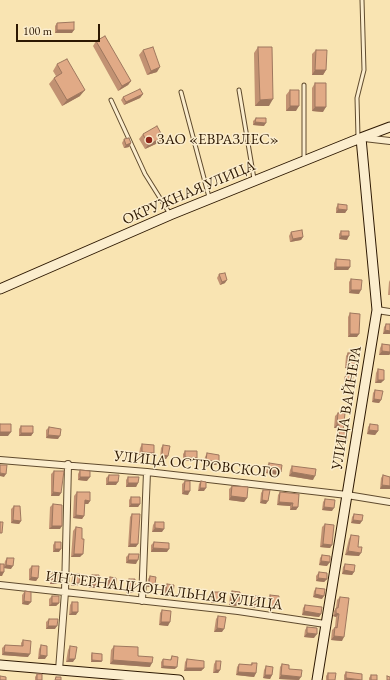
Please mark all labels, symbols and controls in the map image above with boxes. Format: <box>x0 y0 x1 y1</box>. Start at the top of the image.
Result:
scale bar <box>18 16 102 42</box>
text: 100 m <box>23 23 52 39</box>
place label: ЗАО «ЕВРАЗЛЕС» <box>157 131 279 149</box>
marker: ЗАО «ЕВРАЗЛЕС» <box>144 135 154 145</box>
street label: ОКРУЖНАЯ УЛИЦА <box>120 157 258 229</box>
street label: УЛИЦА ВАЙНЕРА <box>328 345 366 471</box>
street label: УЛИЦА ОСТРОВСКОГО <box>113 447 281 483</box>
street label: ИНТЕРНАЦИОНАЛЬНАЯ УЛИЦА <box>44 568 284 614</box>

